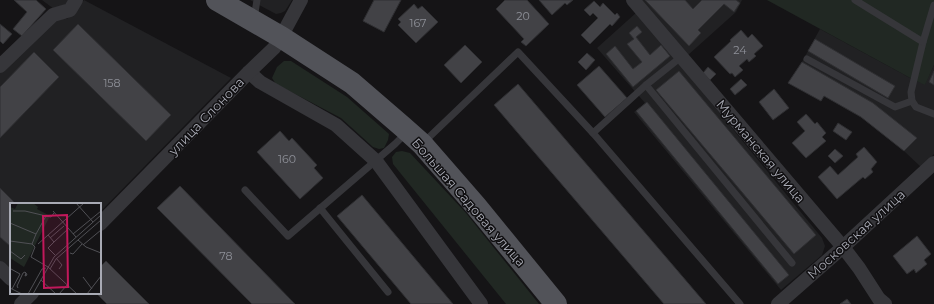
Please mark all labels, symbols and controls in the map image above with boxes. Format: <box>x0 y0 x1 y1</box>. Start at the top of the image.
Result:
house number: 20 <box>516 9 530 23</box>
house number: 167 <box>409 16 427 30</box>
house number: 24 <box>733 43 747 57</box>
street label: улица Слонова <box>164 74 247 159</box>
house number: 158 <box>103 76 121 90</box>
street label: Мурманская улица <box>713 96 809 206</box>
street label: Большая Садовая улица <box>409 134 529 270</box>
house number: 160 <box>278 152 296 166</box>
street label: Московская улица <box>804 186 908 282</box>
inset map <box>10 203 101 294</box>
house number: 78 <box>219 249 233 263</box>

